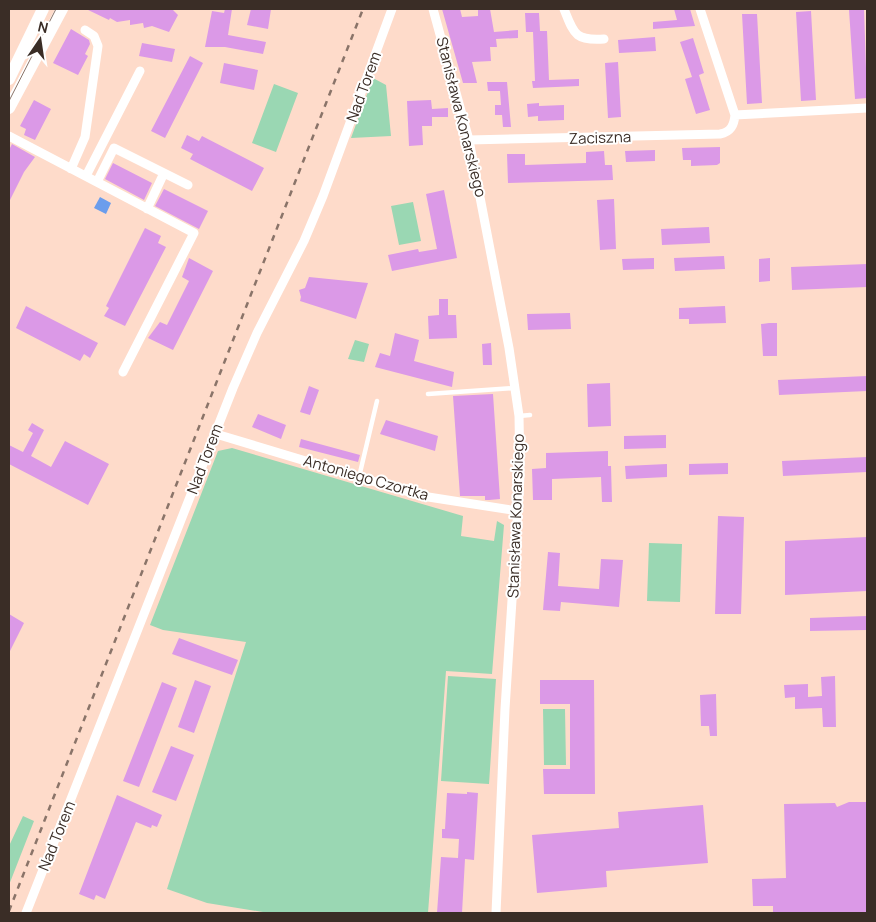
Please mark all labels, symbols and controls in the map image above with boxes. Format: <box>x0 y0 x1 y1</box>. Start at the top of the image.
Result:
north arrow <box>15 15 65 65</box>
text: N <box>36 16 50 37</box>
street label: Stanisława Konarskiego <box>431 35 492 199</box>
street label: Nad Torem <box>341 49 386 125</box>
street label: Zaciszna <box>569 126 631 149</box>
street label: Nad Torem <box>182 421 228 497</box>
street label: Stanisława Konarskiego <box>502 433 529 599</box>
street label: Antoniego Czortka <box>301 450 431 505</box>
street label: Nad Torem <box>33 798 80 874</box>

